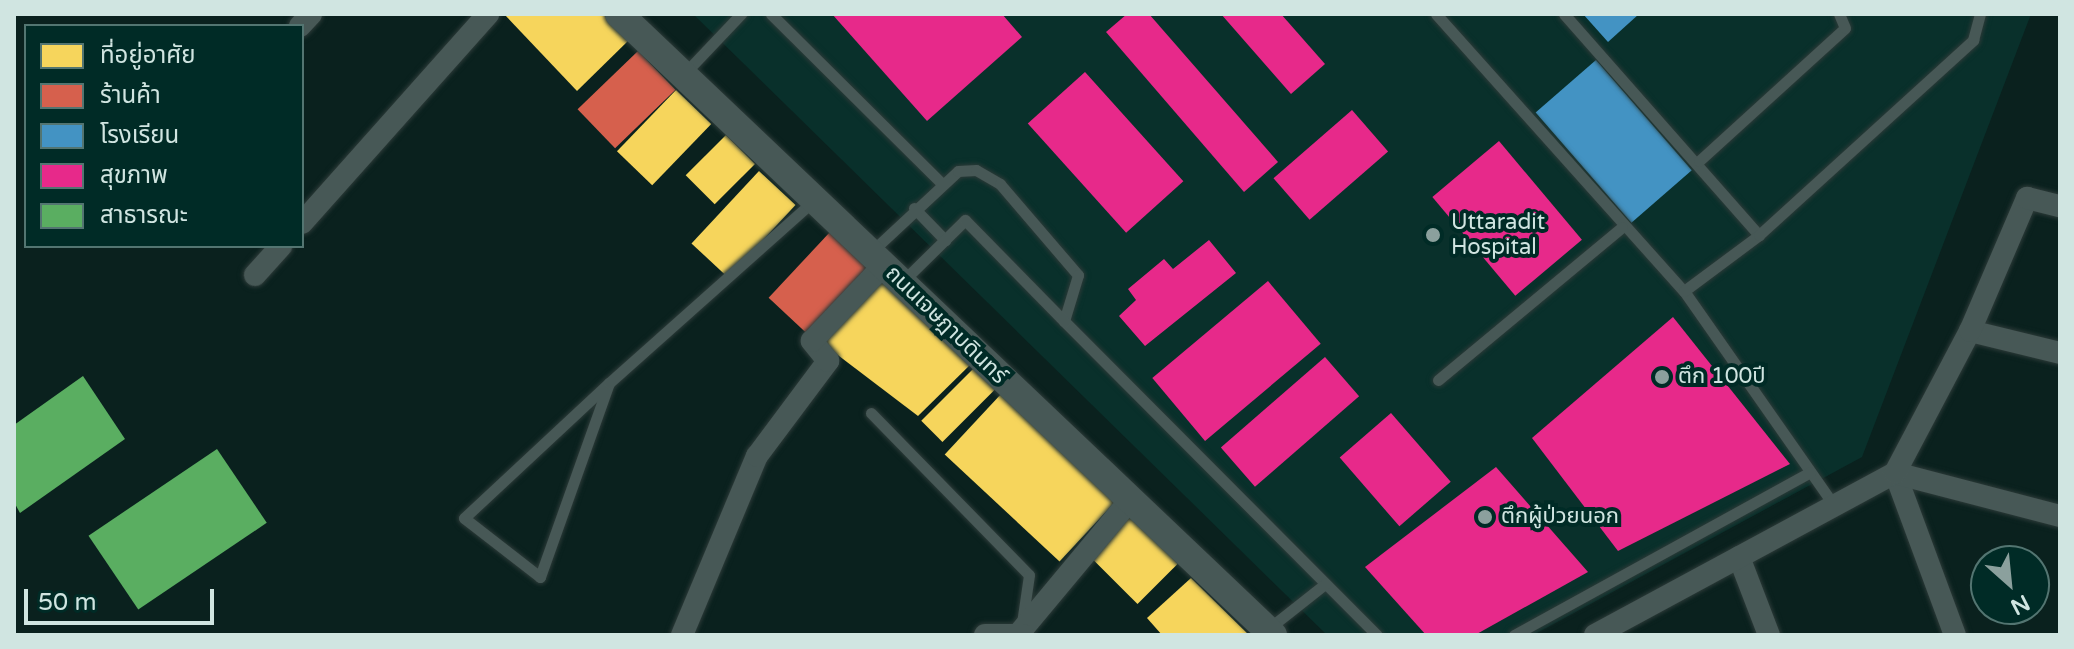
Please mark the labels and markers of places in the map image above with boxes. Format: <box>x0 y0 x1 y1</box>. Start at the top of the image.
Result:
place label: Uttaradit Hospital <box>1451 209 1545 260</box>
marker: Uttaradit Hospital <box>1422 224 1444 246</box>
place label: ตึก 100ปี <box>1678 364 1766 390</box>
marker: ตึก 100ปี <box>1653 368 1671 386</box>
place label: ตึกผู้ป่วยนอก <box>1501 504 1619 530</box>
marker: ตึกผู้ป่วยนอก <box>1476 508 1494 526</box>

